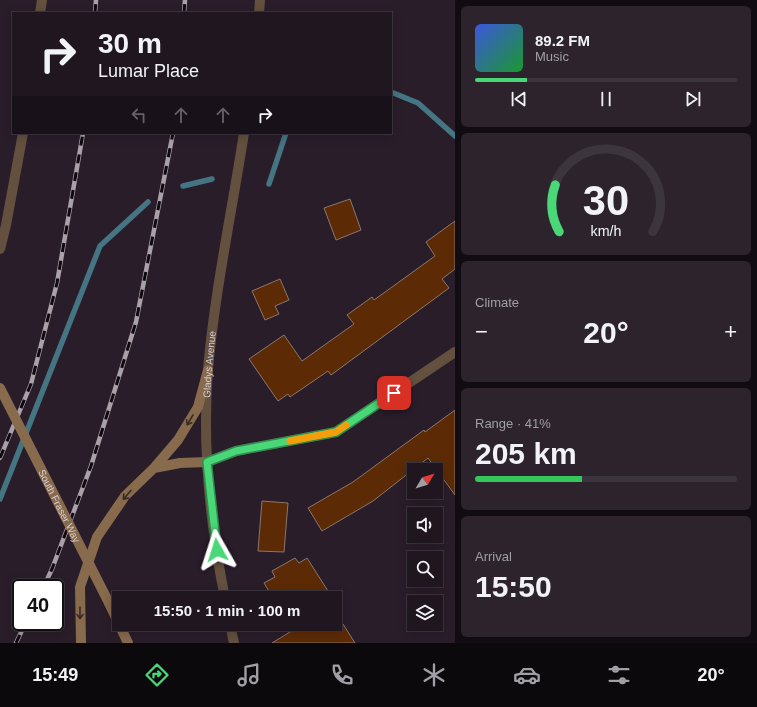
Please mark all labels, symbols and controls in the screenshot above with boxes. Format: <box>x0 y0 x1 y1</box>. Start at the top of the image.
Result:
icon: right <box>32 28 84 80</box>
text: 30 m <box>98 28 162 59</box>
text: 89.2 FM <box>535 32 590 49</box>
text: Music <box>535 49 569 64</box>
text: Lumar Place <box>98 61 199 81</box>
icon: previous <box>508 88 530 110</box>
icon: pause <box>595 88 617 110</box>
icon: next <box>682 88 704 110</box>
icon: left <box>128 104 150 126</box>
icon: ahead <box>170 104 192 126</box>
icon: ahead <box>212 104 234 126</box>
icon: right <box>254 104 276 126</box>
text: 30 <box>583 177 629 224</box>
text: km/h <box>591 223 622 239</box>
text: Climate <box>475 295 519 310</box>
text: 20° <box>583 316 629 349</box>
text: − <box>475 319 488 344</box>
text: + <box>724 319 737 344</box>
street label: Gladys Avenue <box>201 330 218 398</box>
pin <box>377 376 411 410</box>
icon: arrive <box>383 382 405 404</box>
one-way arrow <box>186 414 194 426</box>
text: Range · 41% <box>475 416 551 431</box>
text: 205 km <box>475 437 577 470</box>
north arrow <box>407 463 443 499</box>
map controls <box>407 463 443 631</box>
street label: South Fraser Way <box>37 467 83 544</box>
one-way arrow <box>122 490 131 500</box>
button: sound <box>407 507 443 543</box>
position arrow <box>196 529 238 571</box>
text: Arrival <box>475 549 512 564</box>
button: search <box>407 551 443 587</box>
text: 15:50 <box>475 570 552 603</box>
speed limit sign: 40 <box>12 579 64 631</box>
button: layers <box>407 595 443 631</box>
text: 15:50 · 1 min · 100 m <box>154 602 300 619</box>
one-way arrow <box>76 606 84 619</box>
icon: directions <box>143 661 171 689</box>
icon: music <box>235 661 263 689</box>
icon: phone <box>328 661 356 689</box>
icon: climate <box>420 661 448 689</box>
icon: car <box>513 661 541 689</box>
icon: filters <box>605 661 633 689</box>
text: 15:49 <box>32 665 78 685</box>
text: 20° <box>697 665 725 685</box>

